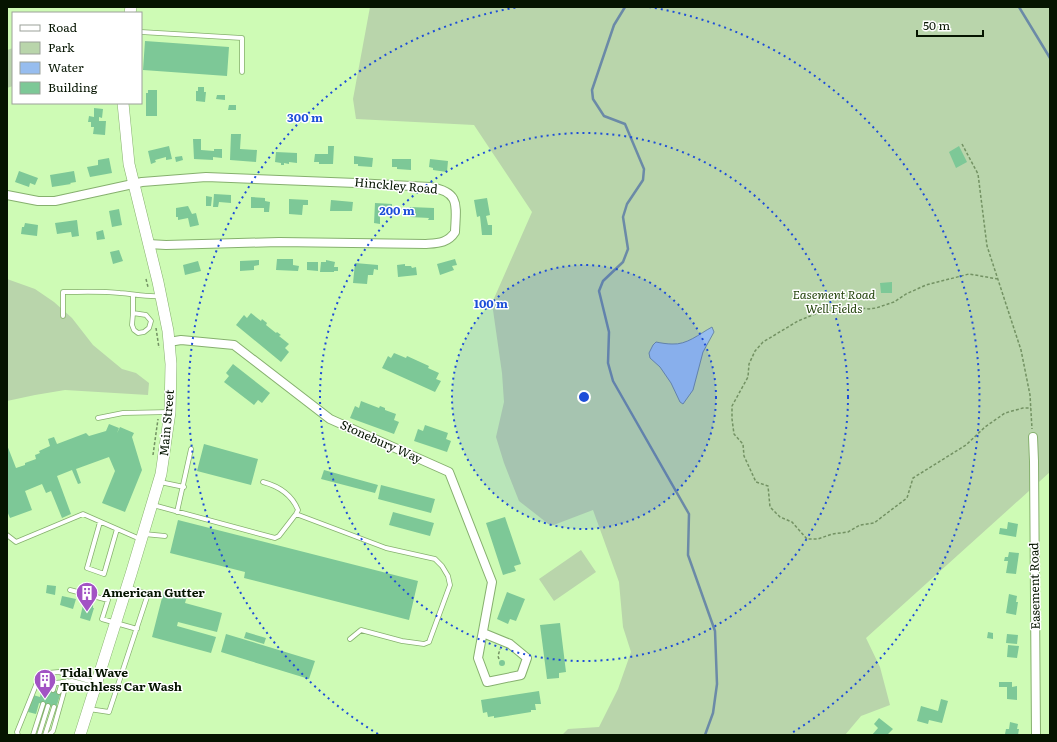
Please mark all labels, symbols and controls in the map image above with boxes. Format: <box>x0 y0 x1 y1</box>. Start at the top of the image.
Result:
legend <box>12 12 142 104</box>
scale bar <box>917 12 983 38</box>
text: 50 m <box>923 16 950 34</box>
text: Road <box>48 18 78 36</box>
text: Park <box>48 38 75 56</box>
text: Water <box>48 58 84 76</box>
text: Building <box>48 78 98 96</box>
text: 300 m <box>287 108 323 126</box>
street label: Hinckley Road <box>354 172 439 198</box>
text: 200 m <box>379 201 415 219</box>
park label: Easement Road Well Fields <box>793 285 876 317</box>
text: 100 m <box>474 294 508 312</box>
street label: Main Street <box>154 389 178 457</box>
centre of rings <box>577 390 591 404</box>
street label: Stonebury Way <box>338 415 425 467</box>
street label: Easement Road <box>1024 542 1044 630</box>
building icon: American Gutter <box>74 580 100 613</box>
place label: American Gutter <box>102 583 205 601</box>
place label: Tidal Wave Touchless Car Wash <box>60 663 182 695</box>
building icon: Tidal Wave Touchless Car Wash <box>32 667 58 700</box>

